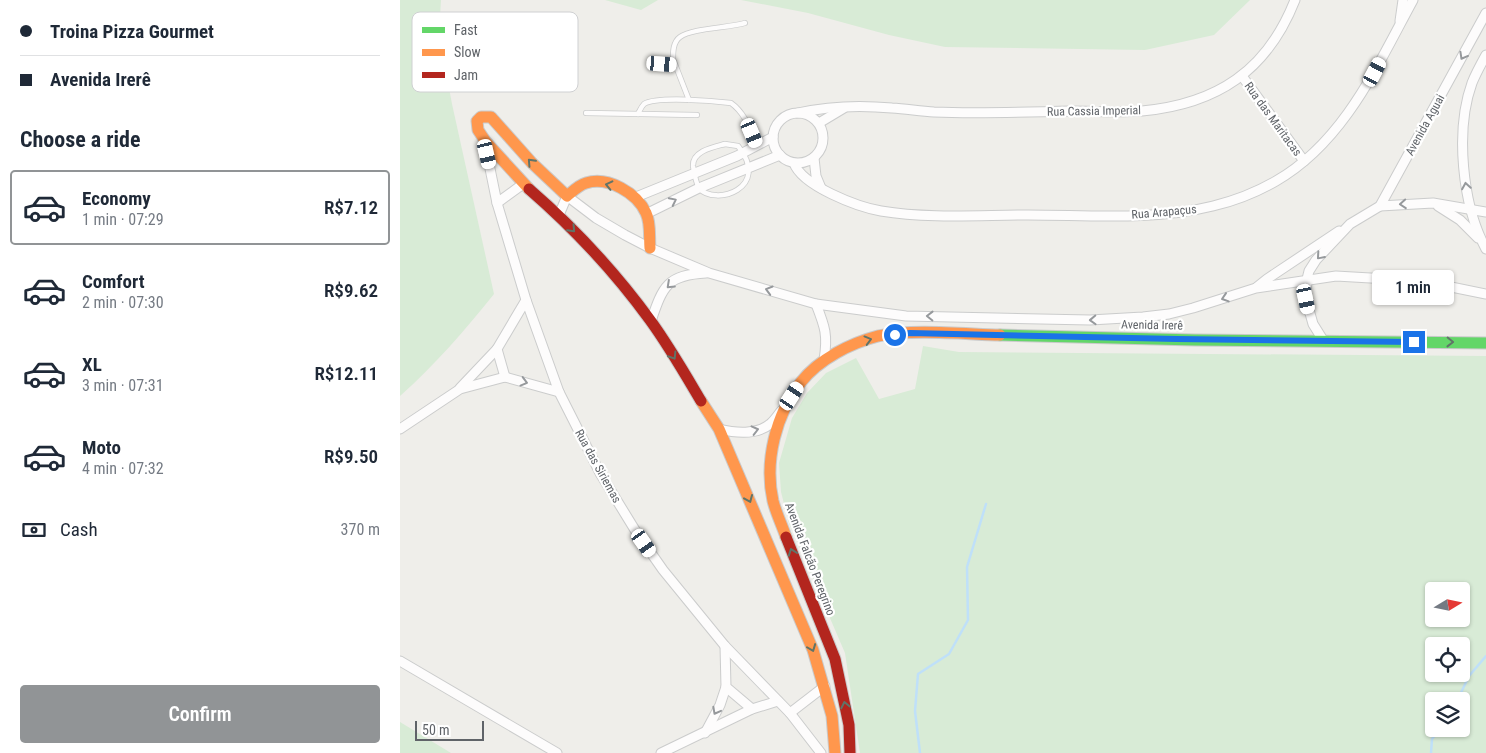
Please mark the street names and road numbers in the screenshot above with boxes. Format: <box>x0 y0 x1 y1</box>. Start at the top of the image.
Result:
street label: Rua das Maritacas <box>1242 79 1304 159</box>
street label: Avenida Aguai <box>1403 92 1447 158</box>
street label: Rua Cassia Imperial <box>1047 103 1141 119</box>
street label: Rua Arapaçus <box>1131 202 1197 222</box>
street label: Avenida Irerê <box>1121 317 1183 333</box>
street label: Rua das Siriemas <box>572 427 624 505</box>
street label: Avenida Falcão Peregrino <box>782 500 838 618</box>

